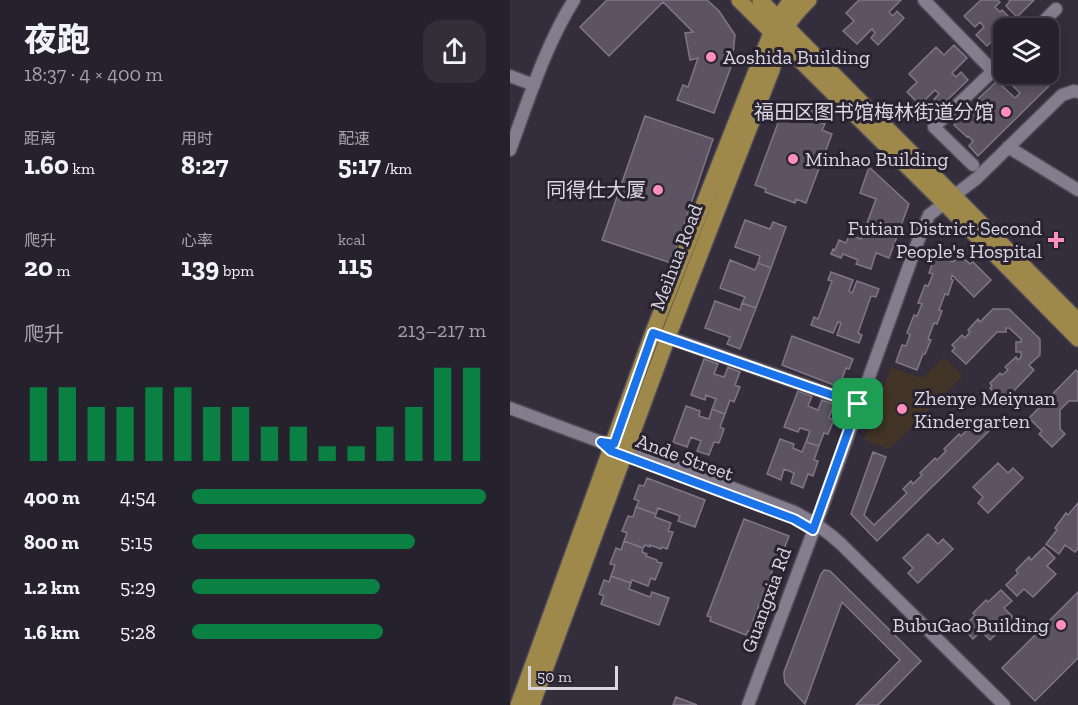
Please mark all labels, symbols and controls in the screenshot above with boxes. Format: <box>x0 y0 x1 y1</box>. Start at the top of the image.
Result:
map controls <box>993 18 1059 84</box>
button: layers <box>993 18 1059 84</box>
text: 夜跑 <box>24 20 90 59</box>
button: share <box>423 20 486 83</box>
place label: Aoshida Building <box>723 45 870 69</box>
marker: Aoshida Building <box>704 50 718 64</box>
text: 18:37 · 4 × 400 m <box>24 62 163 86</box>
place label: 福田区图书馆梅林街道分馆 <box>754 100 994 124</box>
marker: 福田区图书馆梅林街道分馆 <box>999 105 1013 119</box>
text: 距离 <box>24 129 56 148</box>
text: 用时 <box>181 129 213 148</box>
text: 配速 <box>338 129 370 148</box>
place label: Minhao Building <box>805 147 949 171</box>
text: 1.60 <box>24 149 69 181</box>
text: 8:27 <box>181 149 228 181</box>
text: 5:17 <box>338 149 381 181</box>
marker: Minhao Building <box>786 152 800 166</box>
text: km <box>69 159 95 178</box>
text: /km <box>381 159 412 178</box>
place label: 同得仕大厦 <box>546 178 646 202</box>
marker: 同得仕大厦 <box>651 183 665 197</box>
street label: Meihua Road <box>645 200 707 313</box>
place label: Futian District Second People's Hospital <box>848 216 1042 263</box>
text: kcal <box>338 230 365 249</box>
text: 爬升 <box>24 231 56 250</box>
text: 心率 <box>181 231 213 250</box>
marker: Futian District Second People's Hospital <box>1047 231 1065 249</box>
text: 115 <box>338 249 373 281</box>
text: 20 <box>24 251 53 283</box>
text: 139 <box>181 251 219 283</box>
text: m <box>53 261 70 280</box>
text: bpm <box>219 261 254 280</box>
text: 213–217 m <box>397 318 486 342</box>
text: 爬升 <box>24 322 64 346</box>
pin <box>832 378 883 429</box>
place label: Zhenye Meiyuan Kindergarten <box>914 386 1056 433</box>
icon: arrive <box>841 387 874 420</box>
marker: Zhenye Meiyuan Kindergarten <box>895 402 909 416</box>
street label: Ande Street <box>633 428 738 486</box>
text: 400 m <box>24 485 80 509</box>
text: 4:54 <box>120 485 156 509</box>
text: 800 m <box>24 530 79 554</box>
text: 5:15 <box>120 530 153 554</box>
street label: Guangxia Rd <box>736 544 796 656</box>
text: 1.2 km <box>24 575 80 599</box>
text: 5:29 <box>120 575 156 599</box>
place label: BubuGao Building <box>893 613 1049 637</box>
marker: BubuGao Building <box>1054 618 1068 632</box>
text: 1.6 km <box>24 620 79 644</box>
text: 5:28 <box>120 620 156 644</box>
scale bar <box>528 663 618 690</box>
text: 50 m <box>537 667 572 686</box>

